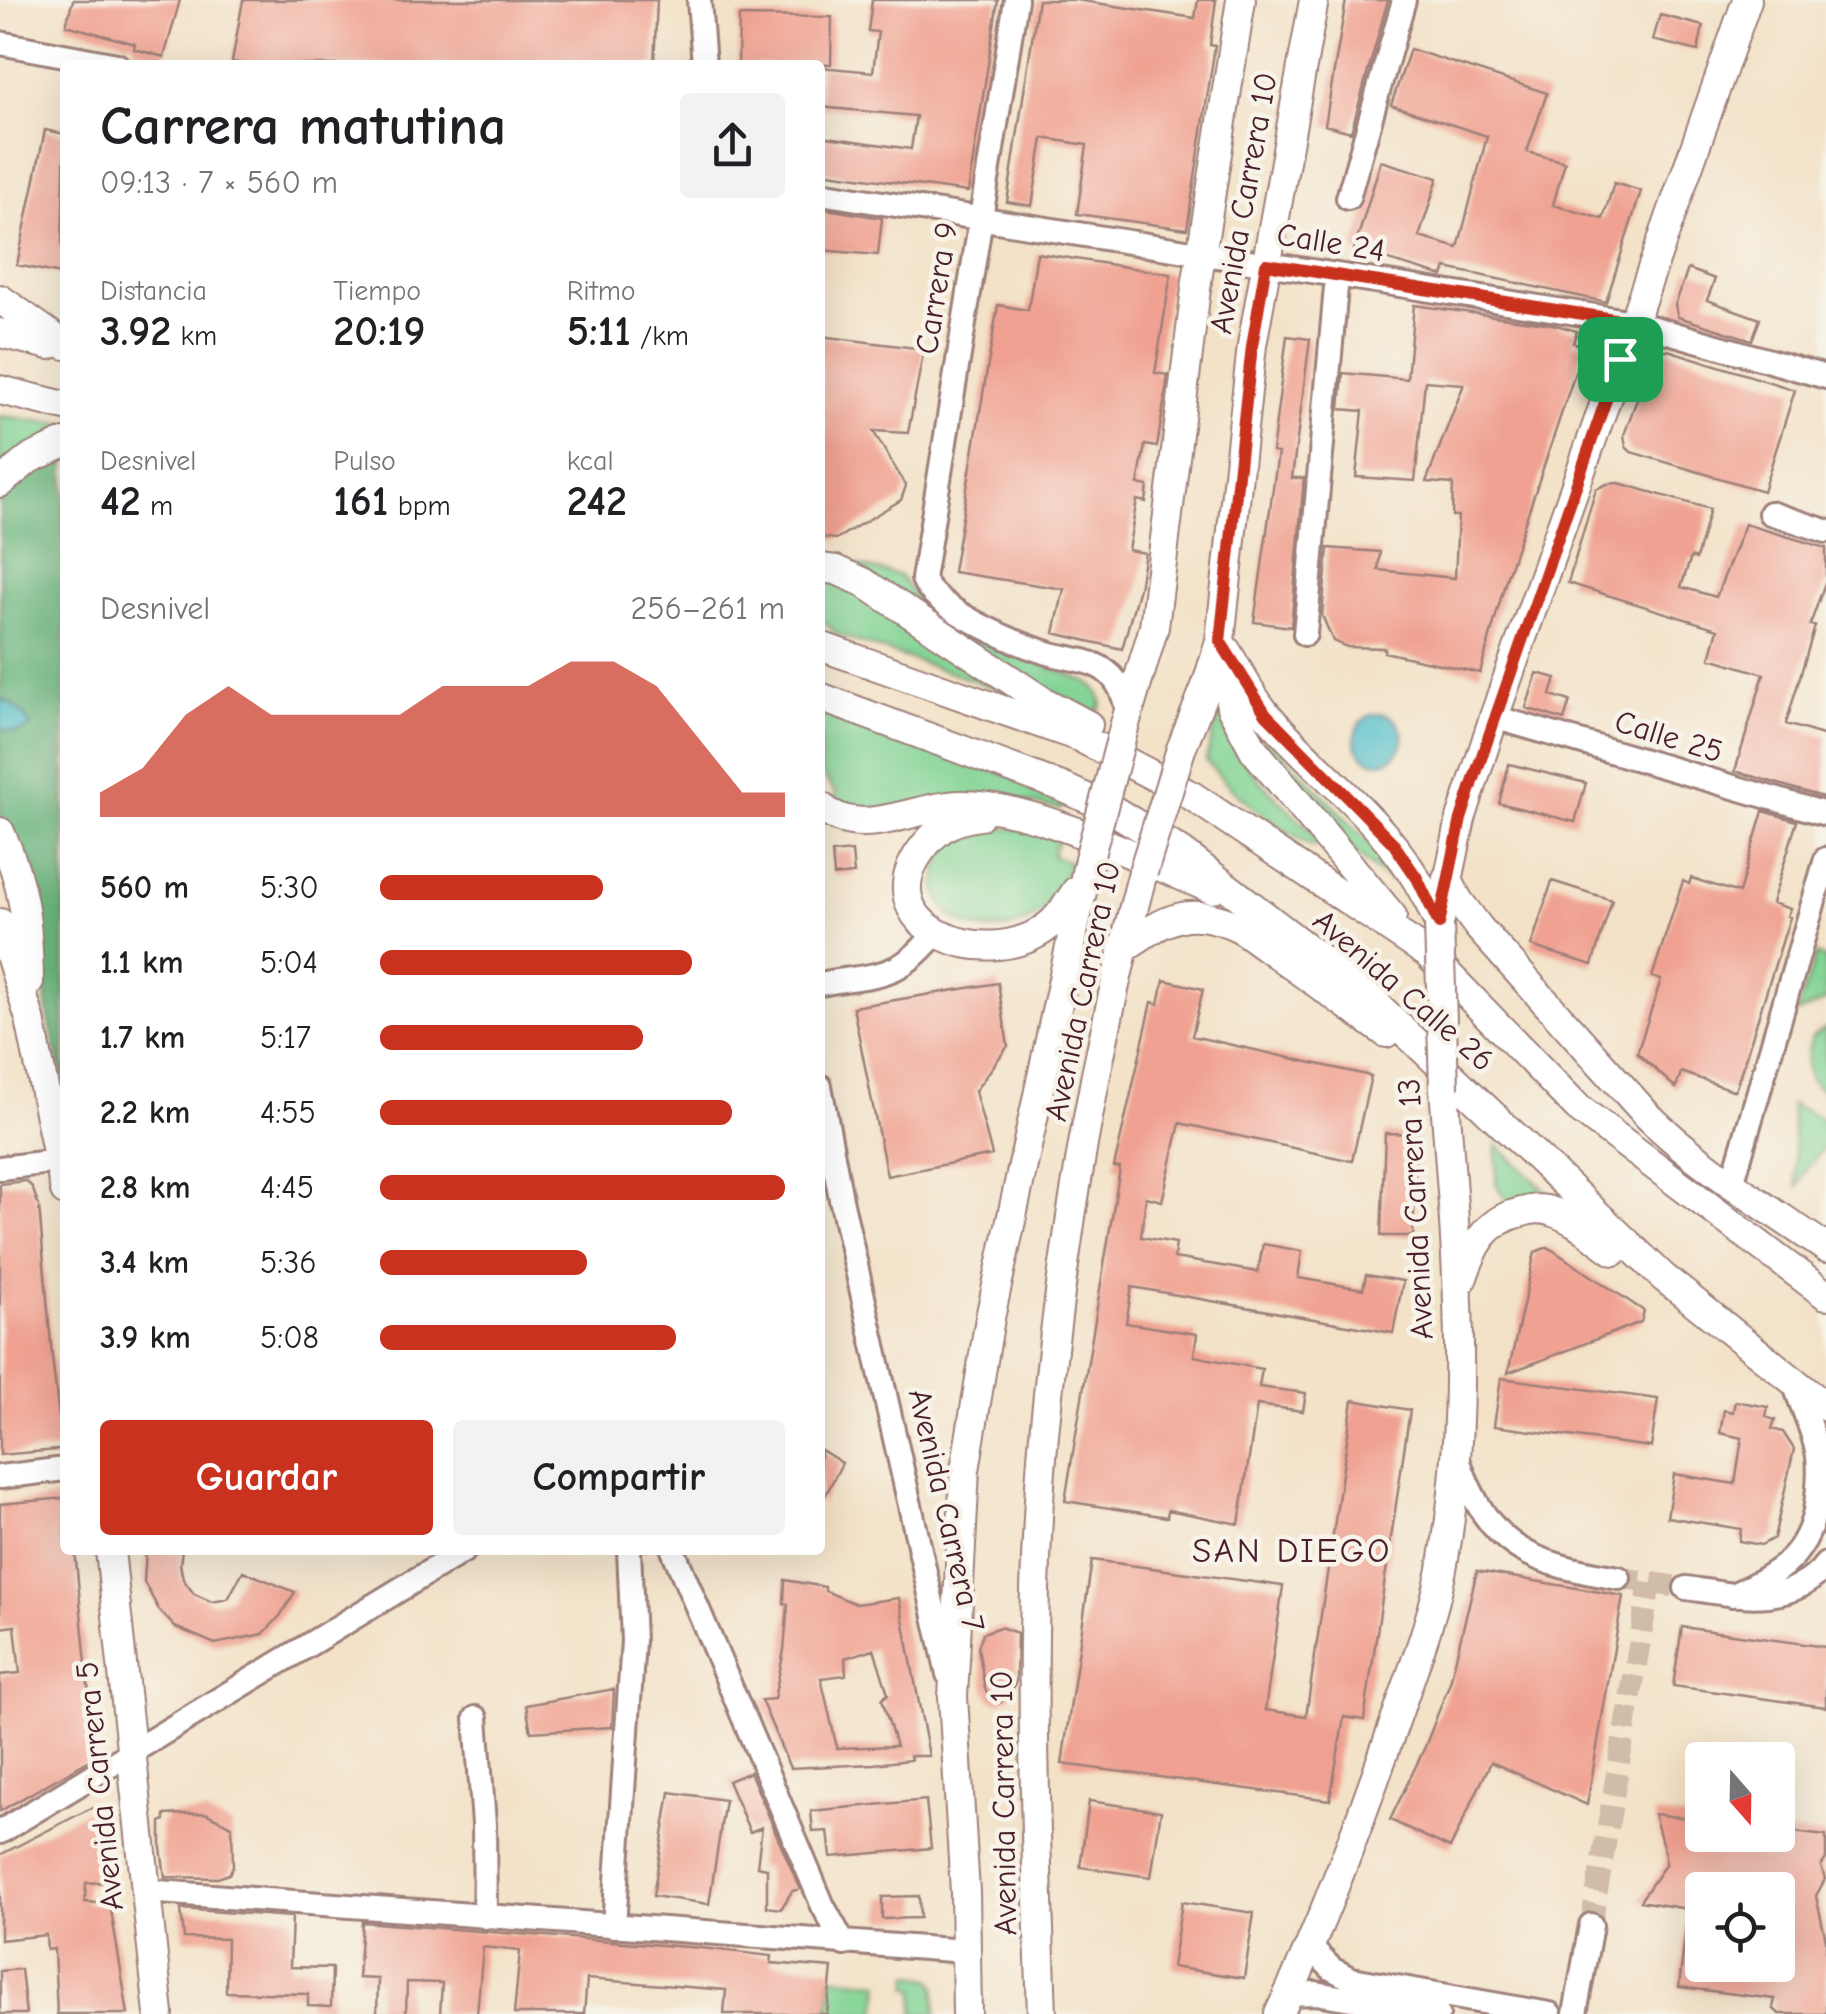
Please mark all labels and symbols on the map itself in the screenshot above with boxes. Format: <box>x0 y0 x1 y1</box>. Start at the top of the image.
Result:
street label: Avenida Carrera 10 <box>1202 69 1285 337</box>
street label: Calle 24 <box>1274 216 1388 269</box>
street label: Carrera 9 <box>908 219 965 357</box>
pin <box>1578 317 1663 402</box>
street label: Calle 25 <box>1610 703 1727 770</box>
street label: Avenida Carrera 10 <box>1037 858 1128 1125</box>
street label: Avenida Calle 26 <box>1306 902 1502 1079</box>
street label: Avenida Carrera 13 <box>1390 1077 1441 1341</box>
street label: Avenida Carrera 7 <box>901 1385 992 1635</box>
district label: SAN DIEGO <box>1192 1530 1392 1571</box>
street label: Avenida Carrera 5 <box>68 1660 131 1912</box>
street label: Avenida Carrera 10 <box>983 1670 1024 1936</box>
north arrow <box>1685 1742 1795 1852</box>

